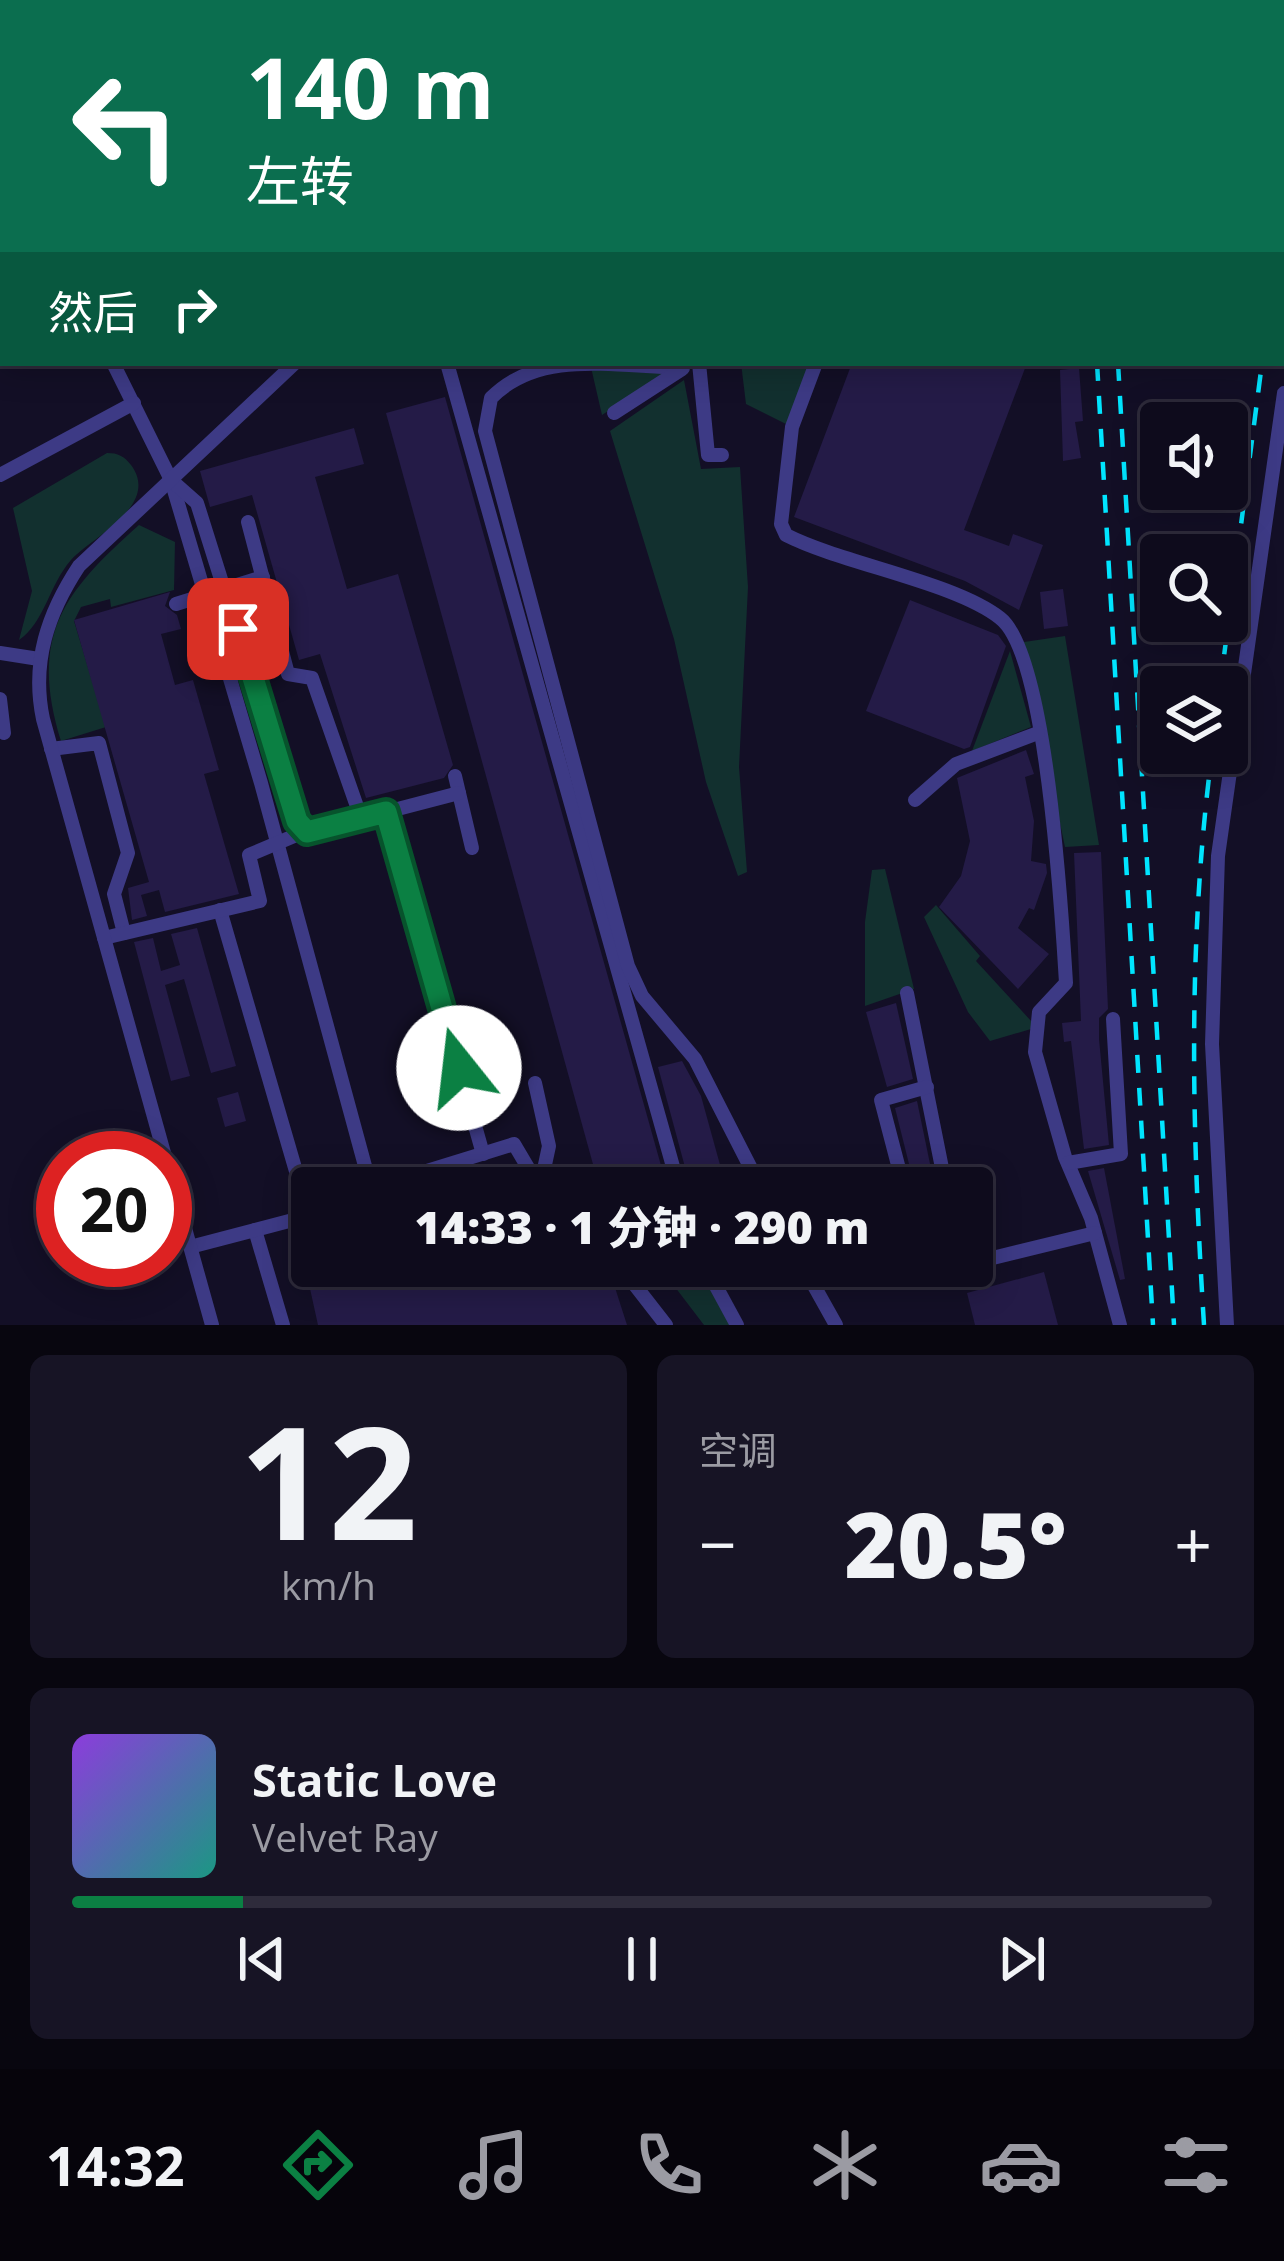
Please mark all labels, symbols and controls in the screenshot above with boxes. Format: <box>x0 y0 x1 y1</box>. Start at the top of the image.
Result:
text: 140 m <box>246 29 494 144</box>
icon: left <box>48 48 204 204</box>
text: 左转 <box>246 143 354 217</box>
icon: right <box>162 276 228 342</box>
text: 然后 <box>48 281 138 342</box>
map controls <box>1140 402 1248 774</box>
button: sound <box>1140 402 1248 510</box>
button: search <box>1140 534 1248 642</box>
pin <box>187 578 289 680</box>
icon: arrive <box>205 596 271 662</box>
button: layers <box>1140 666 1248 774</box>
position arrow <box>396 1005 522 1131</box>
speed limit sign: 20 <box>36 1131 192 1287</box>
text: 14:33 · 1 分钟 · 290 m <box>414 1196 870 1257</box>
text: 12 <box>239 1373 418 1586</box>
text: 空调 <box>699 1423 777 1476</box>
text: 20.5° <box>844 1482 1067 1604</box>
text: − <box>699 1498 737 1588</box>
text: + <box>1174 1498 1212 1588</box>
text: km/h <box>281 1558 376 1611</box>
text: Static Love <box>252 1749 497 1810</box>
text: Velvet Ray <box>252 1810 438 1863</box>
icon: previous <box>229 1926 295 1992</box>
icon: pause <box>609 1926 675 1992</box>
icon: next <box>989 1926 1055 1992</box>
icon: directions <box>276 2123 360 2207</box>
icon: music <box>452 2123 536 2207</box>
icon: phone <box>627 2123 711 2207</box>
icon: climate <box>803 2123 887 2207</box>
icon: car <box>979 2123 1063 2207</box>
icon: filters <box>1154 2123 1238 2207</box>
text: 14:32 <box>46 2128 185 2202</box>

